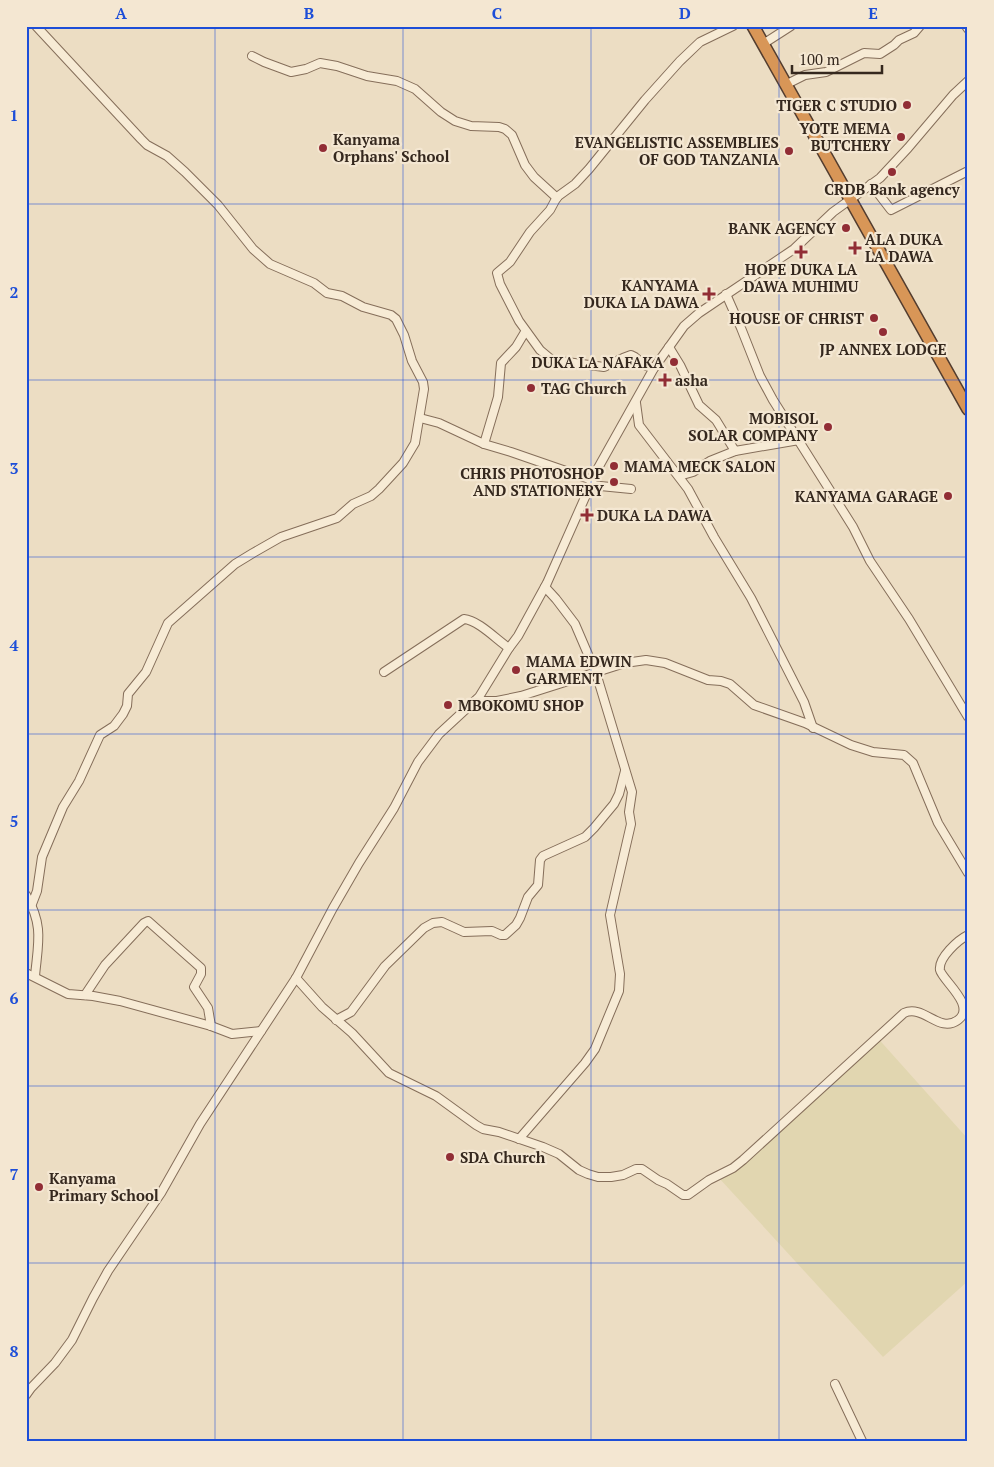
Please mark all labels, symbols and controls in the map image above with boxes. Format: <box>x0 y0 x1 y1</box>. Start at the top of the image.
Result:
text: A <box>115 2 127 24</box>
text: B <box>304 2 314 24</box>
text: C <box>492 2 502 24</box>
text: D <box>679 2 691 24</box>
text: E <box>868 2 878 24</box>
scale bar <box>792 42 882 74</box>
text: 100 m <box>799 49 840 69</box>
place label: TIGER C STUDIO <box>776 95 897 115</box>
marker: TIGER C STUDIO <box>901 99 913 111</box>
text: 1 <box>9 104 19 126</box>
place label: YOTE MEMA BUTCHERY <box>799 118 892 155</box>
place label: Kanyama Orphans' School <box>333 129 449 166</box>
marker: YOTE MEMA BUTCHERY <box>895 131 907 143</box>
place label: EVANGELISTIC ASSEMBLIES OF GOD TANZANIA <box>575 132 779 169</box>
marker: Kanyama Orphans' School <box>317 142 329 154</box>
marker: EVANGELISTIC ASSEMBLIES OF GOD TANZANIA <box>783 145 795 157</box>
marker: CRDB Bank agency <box>886 166 898 178</box>
place label: CRDB Bank agency <box>824 179 961 199</box>
place label: BANK AGENCY <box>728 218 837 238</box>
marker: BANK AGENCY <box>840 222 852 234</box>
place label: ALA DUKA LA DAWA <box>865 229 943 266</box>
marker: ALA DUKA LA DAWA <box>849 242 861 254</box>
marker: HOPE DUKA LA DAWA MUHIMU <box>795 246 807 258</box>
place label: HOPE DUKA LA DAWA MUHIMU <box>743 259 859 296</box>
place label: KANYAMA DUKA LA DAWA <box>584 275 699 312</box>
text: 2 <box>9 281 19 303</box>
marker: KANYAMA DUKA LA DAWA <box>703 288 715 300</box>
place label: HOUSE OF CHRIST <box>729 308 864 328</box>
marker: HOUSE OF CHRIST <box>868 312 880 324</box>
marker: JP ANNEX LODGE <box>877 326 889 338</box>
place label: JP ANNEX LODGE <box>819 339 947 359</box>
place label: DUKA LA NAFAKA <box>532 352 664 372</box>
marker: DUKA LA NAFAKA <box>668 356 680 368</box>
place label: asha <box>675 370 709 390</box>
marker: asha <box>659 374 671 386</box>
place label: TAG Church <box>541 378 627 398</box>
marker: TAG Church <box>525 382 537 394</box>
place label: MOBISOL SOLAR COMPANY <box>688 408 819 445</box>
marker: MOBISOL SOLAR COMPANY <box>822 421 834 433</box>
place label: MAMA MECK SALON <box>624 456 776 476</box>
text: 3 <box>9 457 19 479</box>
marker: MAMA MECK SALON <box>608 460 620 472</box>
place label: CHRIS PHOTOSHOP AND STATIONERY <box>460 463 605 500</box>
marker: CHRIS PHOTOSHOP AND STATIONERY <box>608 476 620 488</box>
place label: KANYAMA GARAGE <box>795 486 938 506</box>
marker: KANYAMA GARAGE <box>942 490 954 502</box>
place label: DUKA LA DAWA <box>597 505 712 525</box>
marker: DUKA LA DAWA <box>581 509 593 521</box>
text: 4 <box>9 634 19 656</box>
place label: MAMA EDWIN GARMENT <box>526 651 632 688</box>
marker: MAMA EDWIN GARMENT <box>510 664 522 676</box>
place label: MBOKOMU SHOP <box>458 695 584 715</box>
marker: MBOKOMU SHOP <box>442 699 454 711</box>
text: 5 <box>9 810 19 832</box>
text: 6 <box>9 987 19 1009</box>
place label: SDA Church <box>460 1147 546 1167</box>
marker: SDA Church <box>444 1151 456 1163</box>
text: 7 <box>9 1163 19 1185</box>
place label: Kanyama Primary School <box>49 1168 159 1205</box>
marker: Kanyama Primary School <box>33 1181 45 1193</box>
text: 8 <box>9 1340 19 1362</box>

